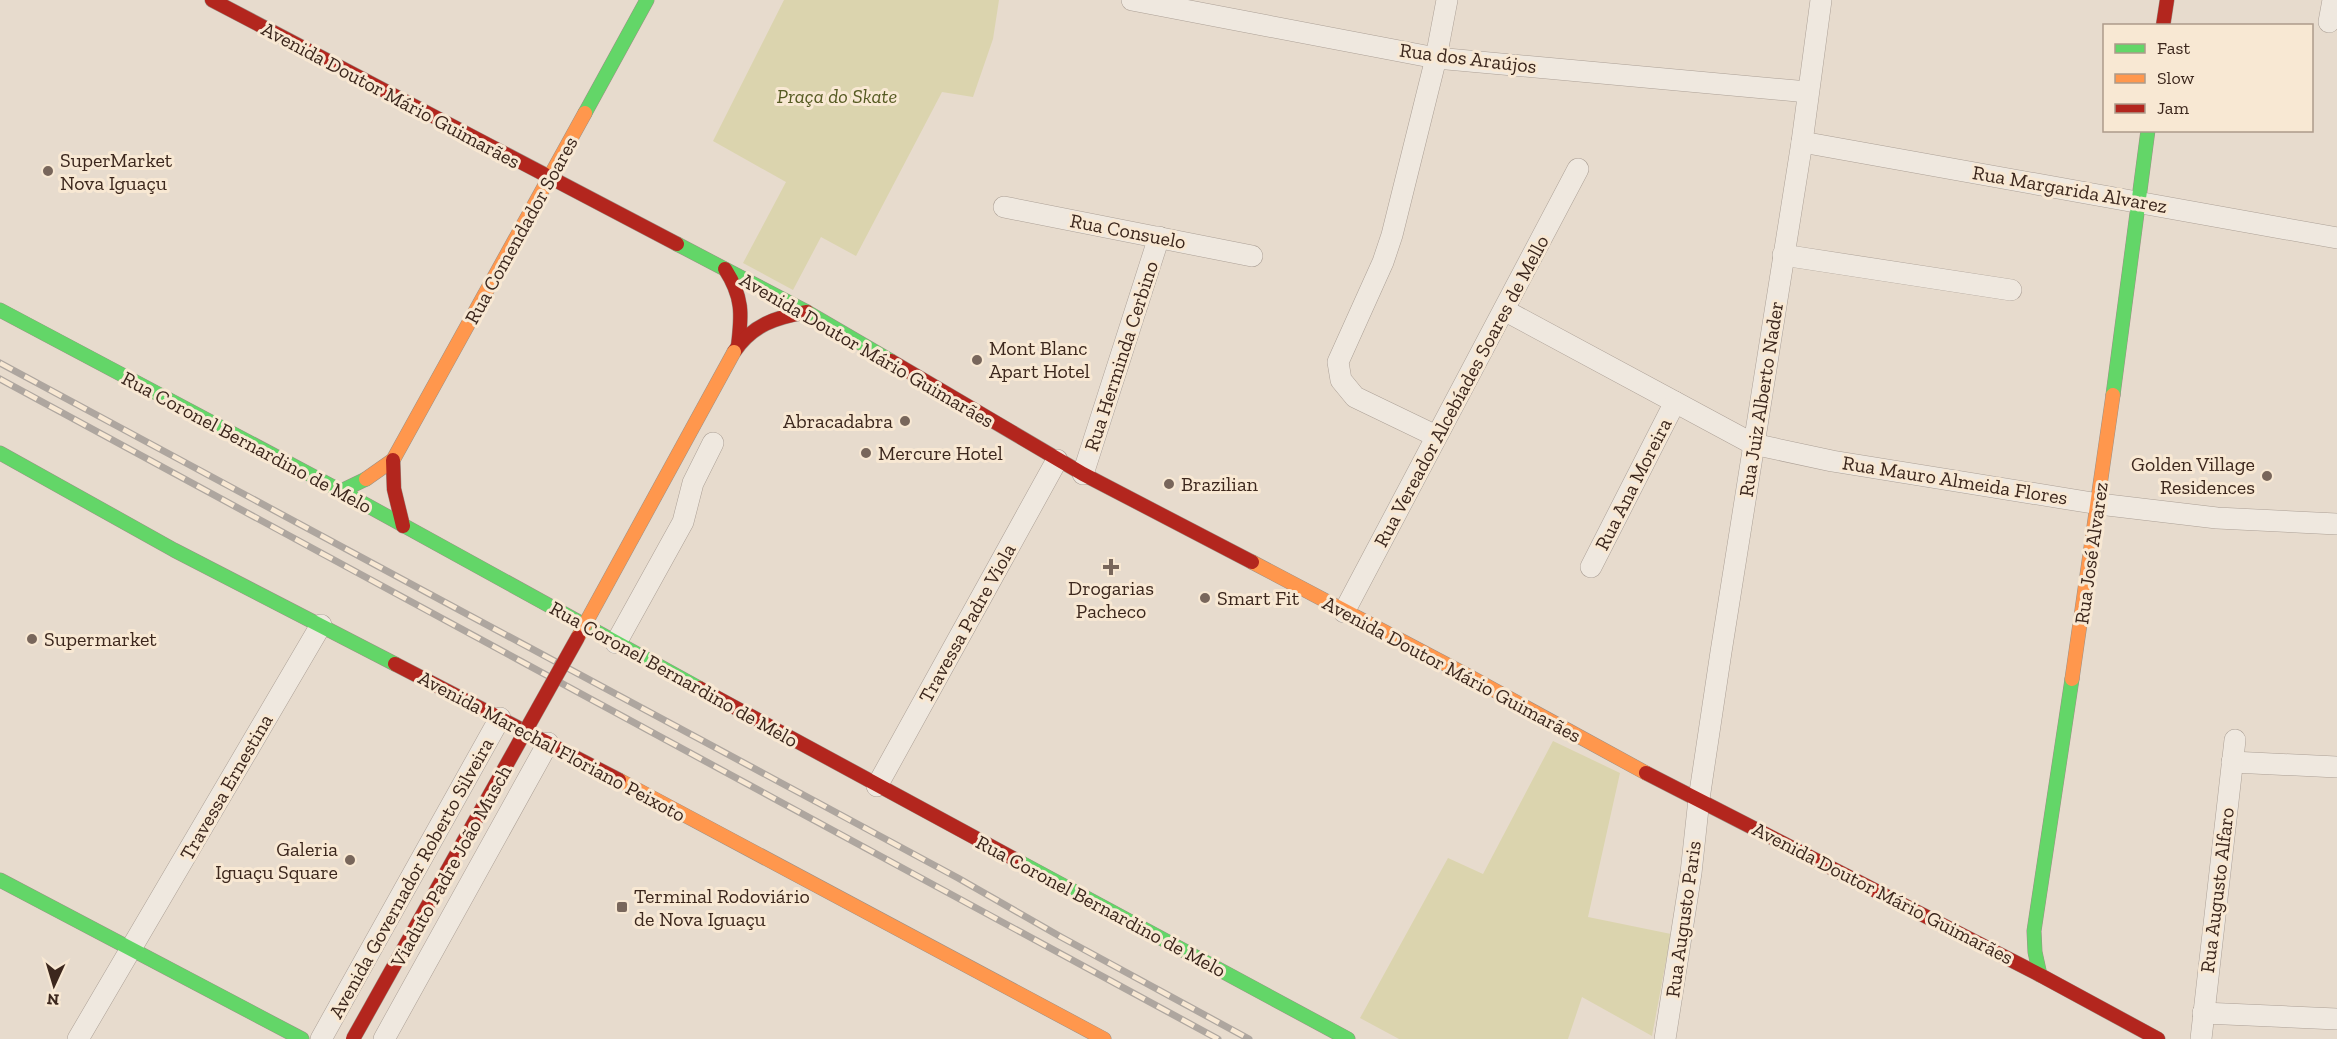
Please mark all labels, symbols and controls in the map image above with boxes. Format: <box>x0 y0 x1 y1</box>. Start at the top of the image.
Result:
street label: Avenida Doutor Mário Guimarães <box>258 17 524 173</box>
legend <box>2103 24 2313 132</box>
text: Fast <box>2157 37 2190 59</box>
street label: Rua dos Araújos <box>1398 38 1538 78</box>
text: Slow <box>2157 67 2194 89</box>
park label: Praça do Skate <box>777 84 897 108</box>
text: Jam <box>2157 97 2189 119</box>
street label: Rua Comendador Soares <box>459 132 583 328</box>
place label: SuperMarket Nova Iguaçu <box>60 148 173 195</box>
street label: Rua Margarida Alvarez <box>1971 160 2169 218</box>
marker: SuperMarket Nova Iguaçu <box>41 164 55 178</box>
street label: Rua Consuelo <box>1068 208 1188 254</box>
street label: Rua Vereador Alcebíades Soares de Mello <box>1368 231 1554 551</box>
street label: Rua Herminda Cerbino <box>1079 258 1163 454</box>
street label: Avenida Doutor Mário Guimarães <box>736 267 998 433</box>
street label: Rua Juiz Alberto Nader <box>1734 299 1788 499</box>
place label: Mont Blanc Apart Hotel <box>989 336 1090 383</box>
marker: Mont Blanc Apart Hotel <box>970 353 984 367</box>
street label: Rua Coronel Bernardino de Melo <box>118 366 376 518</box>
place label: Abracadabra <box>783 409 893 433</box>
marker: Abracadabra <box>898 414 912 428</box>
street label: Rua Ana Moreira <box>1589 414 1677 554</box>
place label: Mercure Hotel <box>878 441 1003 465</box>
marker: Mercure Hotel <box>859 446 873 460</box>
street label: Rua Mauro Almeida Flores <box>1841 450 2069 510</box>
place label: Golden Village Residences <box>2131 452 2255 499</box>
marker: Golden Village Residences <box>2260 469 2274 483</box>
place label: Brazilian <box>1181 472 1259 496</box>
marker: Brazilian <box>1162 477 1176 491</box>
street label: Rua José Alvarez <box>2069 480 2113 626</box>
street label: Travessa Padre Viola <box>913 539 1021 707</box>
marker: Drogarias Pacheco <box>1104 560 1118 574</box>
place label: Drogarias Pacheco <box>1068 576 1154 623</box>
place label: Smart Fit <box>1217 586 1300 610</box>
marker: Smart Fit <box>1198 591 1212 605</box>
street label: Avenida Doutor Mário Guimarães <box>1319 591 1585 747</box>
street label: Rua Coronel Bernardino de Melo <box>546 596 802 752</box>
place label: Supermarket <box>44 627 157 651</box>
marker: Supermarket <box>25 632 39 646</box>
street label: Avenida Marechal Floriano Peixoto <box>414 665 690 827</box>
street label: Travessa Ernestina <box>174 709 278 864</box>
street label: Avenida Governador Roberto Silveira <box>324 733 499 1023</box>
street label: Viaduto Padre João Musch <box>385 760 517 972</box>
street label: Rua Augusto Alfaro <box>2195 806 2239 974</box>
street label: Avenida Doutor Mário Guimarães <box>1749 817 2017 969</box>
street label: Rua Coronel Bernardino de Melo <box>972 830 1230 982</box>
place label: Galeria Iguaçu Square <box>215 837 338 884</box>
street label: Rua Augusto Paris <box>1660 839 1706 999</box>
marker: Galeria Iguaçu Square <box>343 853 357 867</box>
place label: Terminal Rodoviário de Nova Iguaçu <box>634 884 810 931</box>
marker: Terminal Rodoviário de Nova Iguaçu <box>615 900 629 914</box>
north arrow <box>24 955 84 1015</box>
text: N <box>46 990 60 1009</box>

